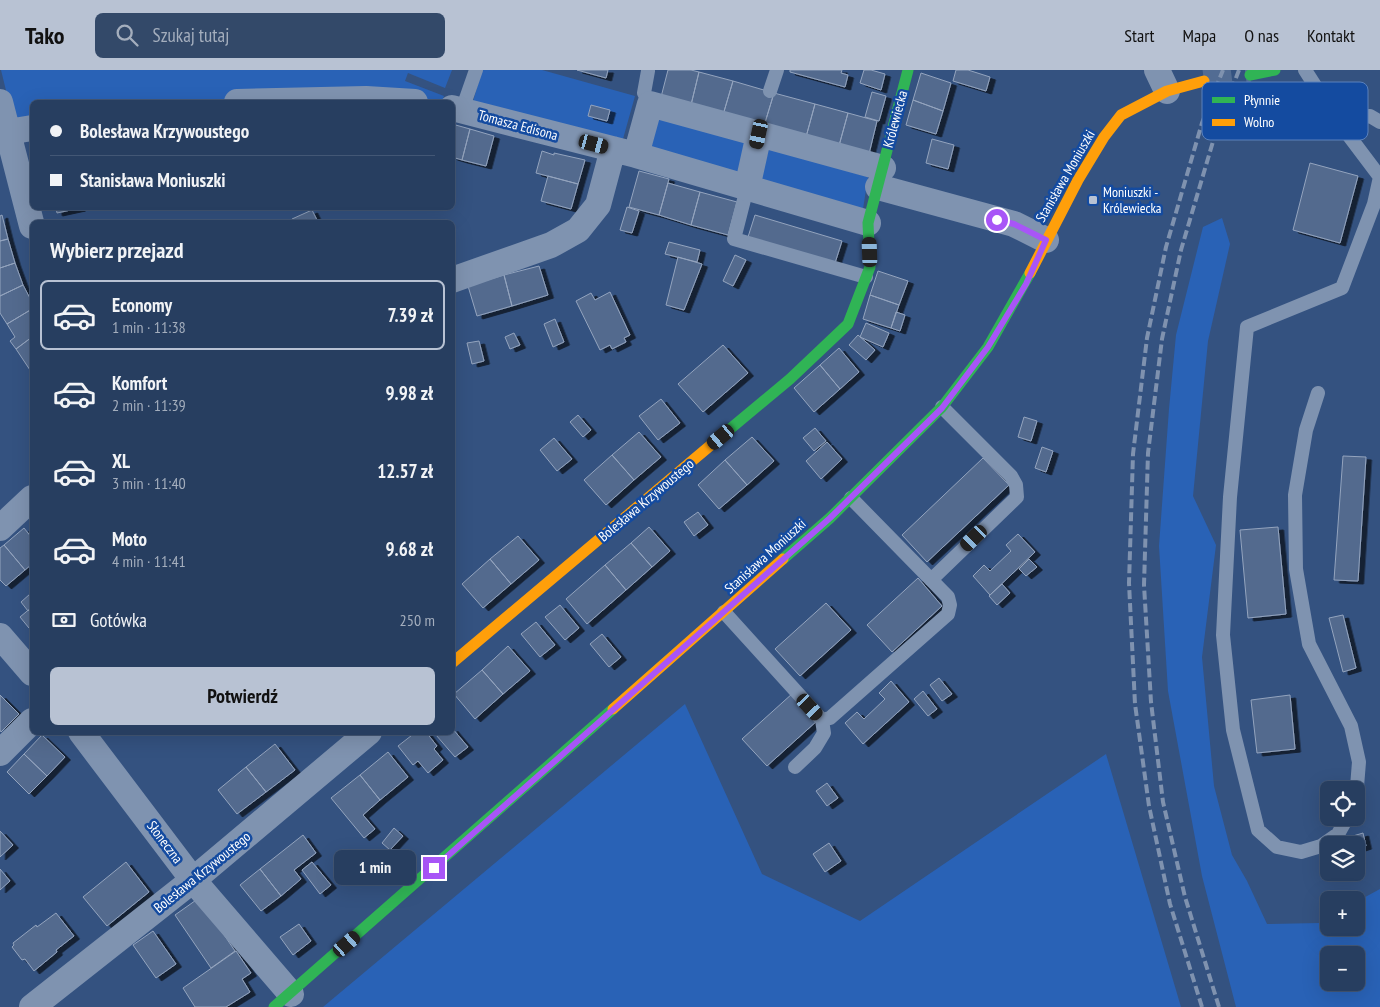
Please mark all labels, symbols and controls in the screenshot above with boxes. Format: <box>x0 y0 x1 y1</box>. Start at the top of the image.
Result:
search box <box>95 13 445 58</box>
text: Tako <box>25 20 65 51</box>
icon: search <box>113 21 141 49</box>
text: Szukaj tutaj <box>153 23 229 47</box>
text: Start <box>1124 24 1154 47</box>
text: Mapa <box>1182 24 1216 47</box>
text: O nas <box>1244 24 1279 47</box>
text: Kontakt <box>1307 24 1355 47</box>
legend <box>1202 82 1368 140</box>
street label: Królewiecka <box>879 88 911 150</box>
text: Płynnie <box>1244 91 1280 109</box>
street label: Tomasza Edisona <box>476 106 560 144</box>
text: Wolno <box>1244 113 1274 131</box>
car <box>748 118 769 150</box>
text: Bolesława Krzywoustego <box>80 119 249 143</box>
street label: Stanisława Moniuszki <box>1031 127 1099 225</box>
car <box>577 133 610 155</box>
text: Stanisława Moniuszki <box>80 168 226 192</box>
place label: Moniuszki - Królewiecka <box>1103 183 1161 217</box>
marker: Moniuszki - Królewiecka <box>1087 194 1099 206</box>
route start <box>986 209 1008 231</box>
text: Wybierz przejazd <box>50 236 184 264</box>
car <box>861 237 878 267</box>
icon: car <box>52 293 97 338</box>
text: Economy <box>112 293 172 317</box>
text: 7.39 zł <box>387 303 433 327</box>
text: 1 min · 11:38 <box>112 317 186 337</box>
icon: car <box>52 371 97 416</box>
text: Komfort <box>112 371 167 395</box>
text: 9.98 zł <box>386 381 433 405</box>
text: 2 min · 11:39 <box>112 395 186 415</box>
car <box>704 422 737 452</box>
icon: car <box>52 449 97 494</box>
text: XL <box>112 449 130 473</box>
street label: Bolesława Krzywoustego <box>594 455 698 545</box>
text: 12.57 zł <box>377 459 433 483</box>
text: 3 min · 11:40 <box>112 473 186 493</box>
street label: Stanisława Moniuszki <box>721 515 809 597</box>
car <box>957 522 990 554</box>
icon: car <box>52 527 97 572</box>
text: Moto <box>112 527 147 551</box>
text: 9.68 zł <box>386 537 433 561</box>
text: 4 min · 11:41 <box>112 551 186 571</box>
icon: cash <box>50 606 78 634</box>
text: Gotówka <box>90 608 147 632</box>
text: 250 m <box>400 610 435 630</box>
button: Potwierdź <box>50 667 435 725</box>
car <box>794 691 825 723</box>
map controls <box>1320 781 1365 991</box>
button: locate <box>1320 781 1365 826</box>
street label: Słoneczna <box>143 817 187 867</box>
street label: Bolesława Krzywoustego <box>150 827 254 917</box>
button: layers <box>1320 836 1365 881</box>
callout: 1 min <box>334 850 416 886</box>
text: 1 min <box>359 857 391 877</box>
route end <box>423 857 445 879</box>
button: + <box>1320 891 1365 936</box>
car <box>330 928 363 960</box>
button: − <box>1320 946 1365 991</box>

